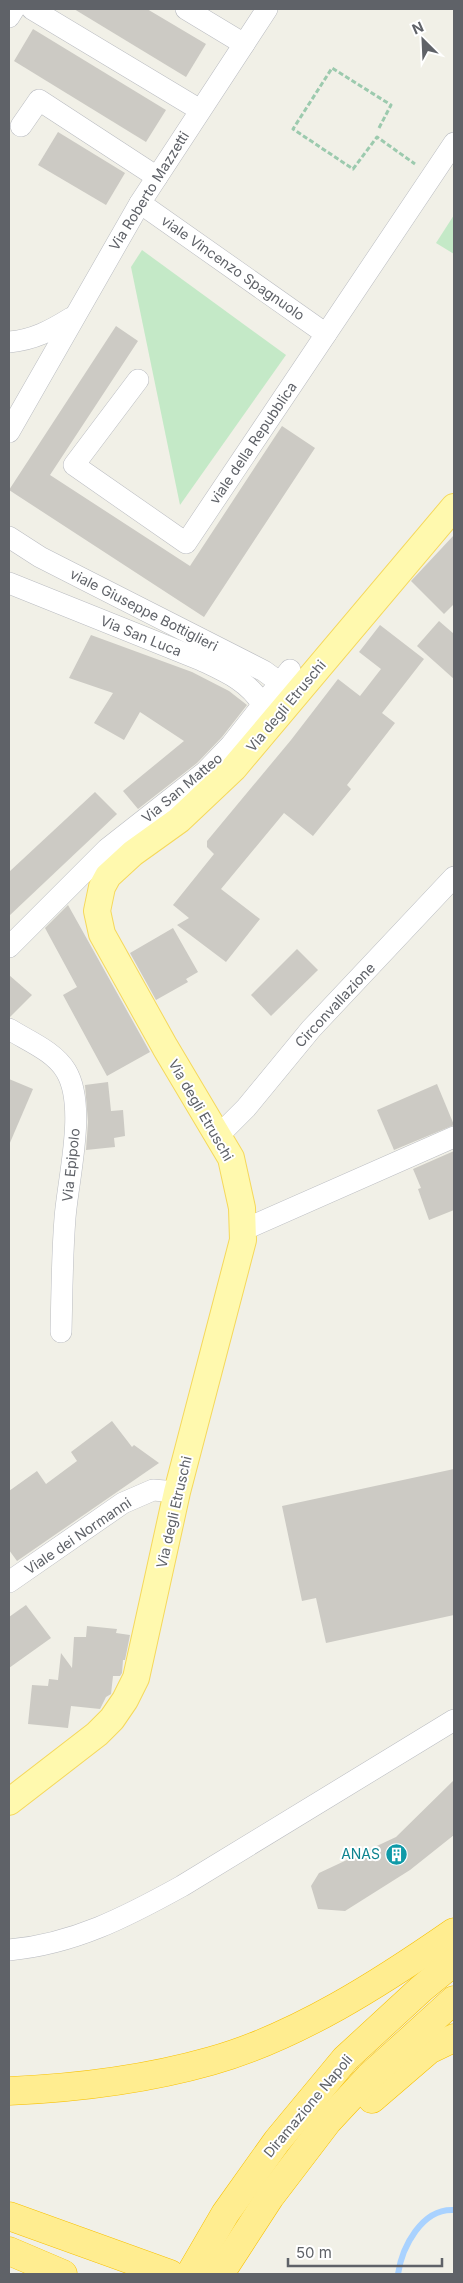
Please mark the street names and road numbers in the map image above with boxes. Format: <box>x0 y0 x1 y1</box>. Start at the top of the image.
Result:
street label: Via Roberto Mazzetti <box>105 128 192 253</box>
street label: viale Vincenzo Spagnuolo <box>158 212 308 324</box>
street label: viale della Repubblica <box>205 378 300 507</box>
street label: viale Giuseppe Bottiglieri <box>67 565 221 654</box>
street label: Via San Luca <box>98 612 184 660</box>
street label: Via degli Etruschi <box>242 656 329 755</box>
street label: Via San Matteo <box>138 749 225 826</box>
street label: Circonvallazione <box>291 959 378 1050</box>
street label: Via degli Etruschi <box>165 1056 237 1164</box>
street label: Via Epipolo <box>58 1127 83 1203</box>
street label: Via degli Etruschi <box>152 1454 195 1570</box>
street label: Viale dei Normanni <box>21 1494 134 1578</box>
street label: Diramazione Napoli <box>260 2051 356 2160</box>

